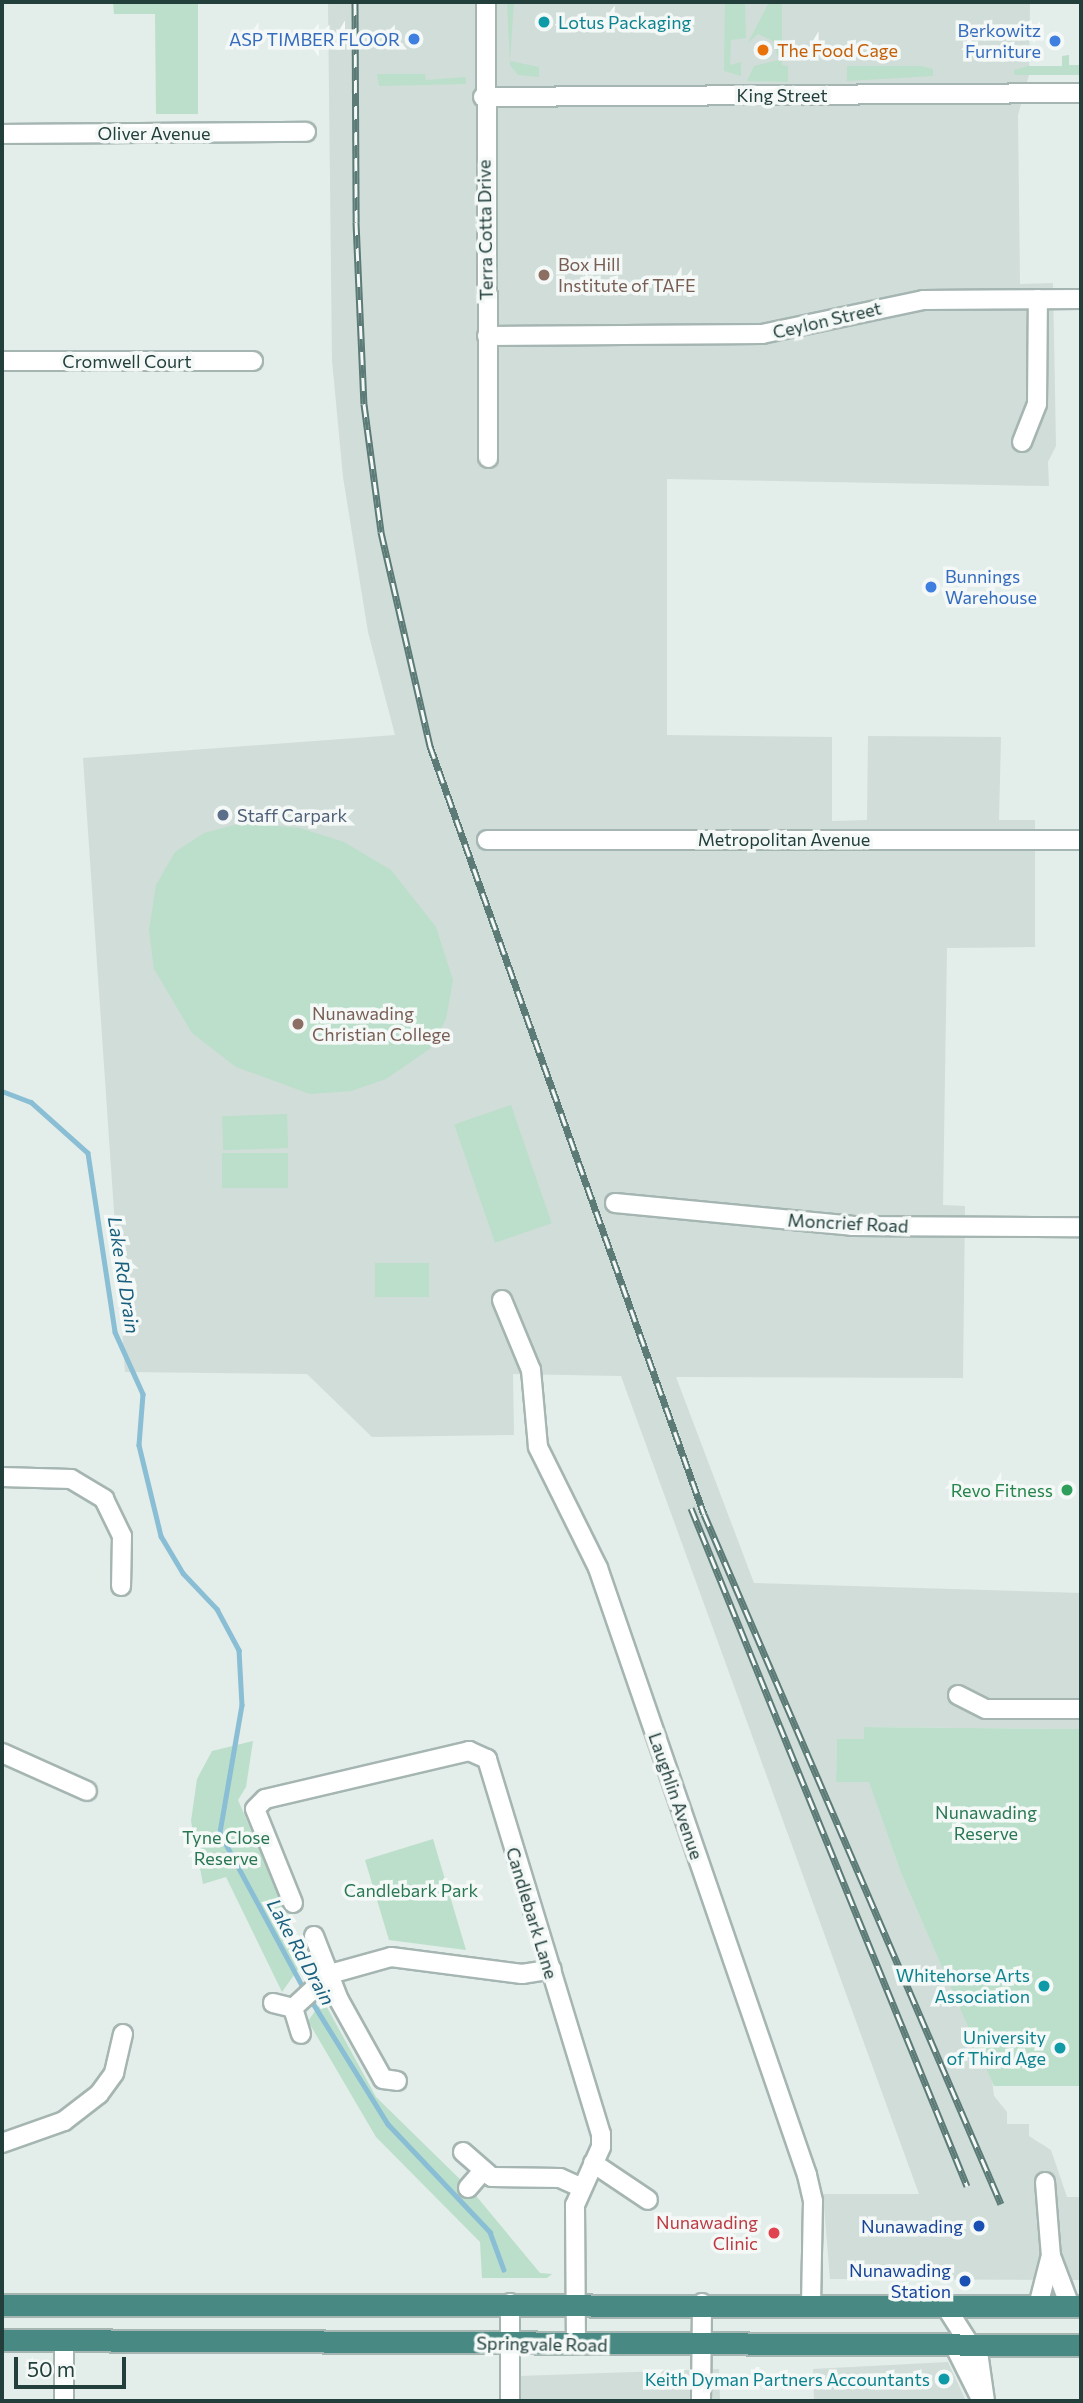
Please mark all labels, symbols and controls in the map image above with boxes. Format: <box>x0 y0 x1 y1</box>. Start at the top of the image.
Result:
place label: Lotus Packaging <box>558 11 691 33</box>
marker: Lotus Packaging <box>536 14 552 30</box>
place label: Berkowitz Furniture <box>958 20 1041 62</box>
place label: ASP TIMBER FLOOR <box>229 28 400 50</box>
marker: ASP TIMBER FLOOR <box>406 31 422 47</box>
marker: Berkowitz Furniture <box>1047 33 1063 49</box>
place label: The Food Cage <box>777 39 898 61</box>
marker: The Food Cage <box>755 42 771 58</box>
street label: King Street <box>736 84 828 106</box>
street label: Oliver Avenue <box>98 122 210 144</box>
street label: Terra Cotta Drive <box>473 159 497 301</box>
place label: Box Hill Institute of TAFE <box>558 254 696 296</box>
marker: Box Hill Institute of TAFE <box>536 267 552 283</box>
street label: Ceylon Street <box>771 297 883 343</box>
street label: Cromwell Court <box>62 350 192 372</box>
place label: Bunnings Warehouse <box>945 566 1037 608</box>
marker: Bunnings Warehouse <box>923 579 939 595</box>
place label: Staff Carpark <box>237 804 347 826</box>
marker: Staff Carpark <box>215 807 231 823</box>
street label: Metropolitan Avenue <box>698 828 870 850</box>
place label: Nunawading Christian College <box>312 1003 451 1046</box>
marker: Nunawading Christian College <box>290 1016 306 1032</box>
street label: Moncrief Road <box>787 1209 909 1237</box>
water label: Lake Rd Drain <box>103 1215 145 1335</box>
place label: Revo Fitness <box>951 1479 1053 1501</box>
marker: Revo Fitness <box>1059 1482 1075 1498</box>
street label: Laughlin Avenue <box>644 1730 708 1862</box>
park label: Nunawading Reserve <box>935 1802 1037 1844</box>
park label: Tyne Close Reserve <box>182 1827 270 1870</box>
street label: Candlebark Lane <box>502 1845 562 1981</box>
park label: Candlebark Park <box>344 1879 478 1901</box>
water label: Lake Rd Drain <box>262 1895 340 2009</box>
place label: Whitehorse Arts Association <box>896 1965 1030 2008</box>
marker: Whitehorse Arts Association <box>1036 1978 1052 1994</box>
place label: University of Third Age <box>947 2027 1046 2070</box>
marker: University of Third Age <box>1052 2040 1068 2056</box>
place label: Nunawading Clinic <box>656 2212 758 2254</box>
place label: Nunawading <box>861 2215 963 2237</box>
marker: Nunawading <box>969 2216 989 2236</box>
marker: Nunawading Clinic <box>764 2223 784 2243</box>
place label: Nunawading Station <box>849 2260 951 2302</box>
marker: Nunawading Station <box>957 2273 973 2289</box>
street label: Springvale Road <box>476 2332 608 2356</box>
scale bar <box>18 2344 130 2388</box>
text: 50 m <box>27 2356 75 2381</box>
place label: Keith Dyman Partners Accountants <box>645 2368 930 2390</box>
marker: Keith Dyman Partners Accountants <box>936 2371 952 2387</box>

